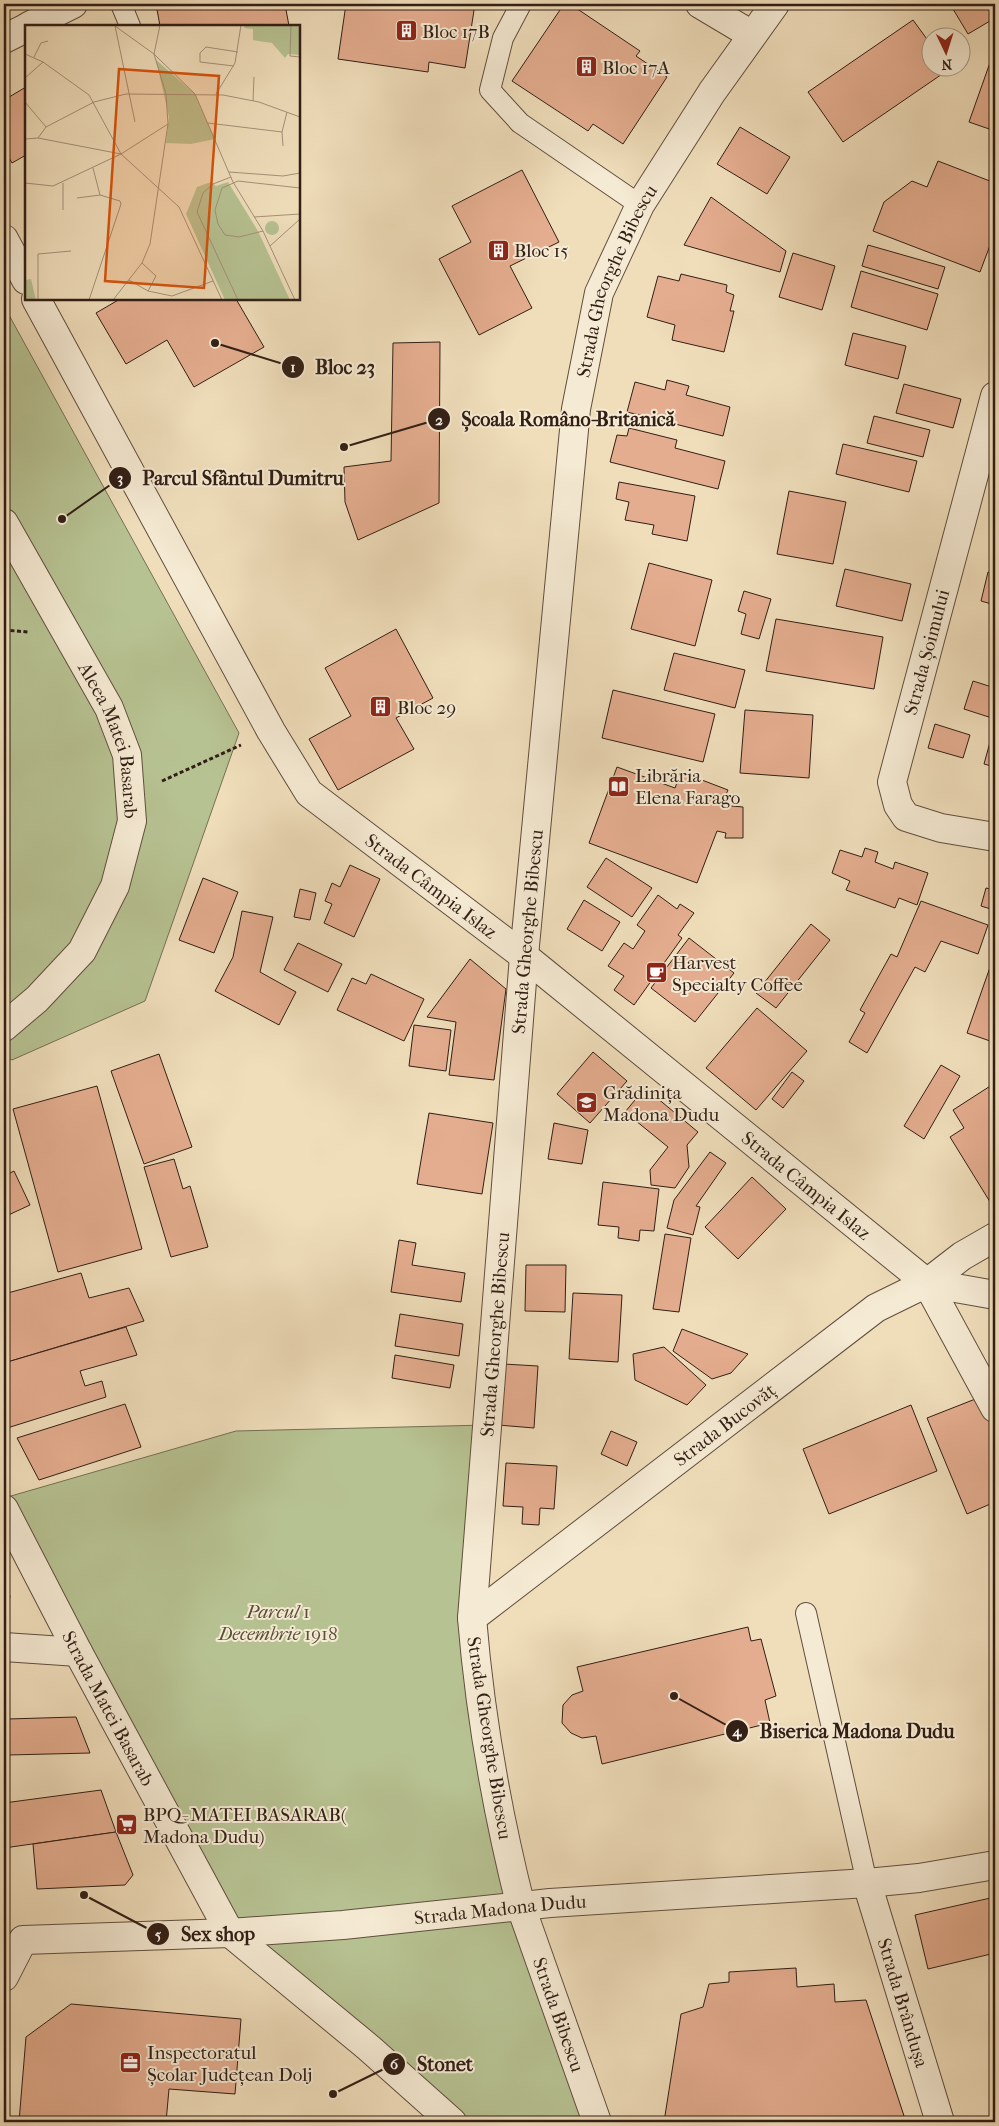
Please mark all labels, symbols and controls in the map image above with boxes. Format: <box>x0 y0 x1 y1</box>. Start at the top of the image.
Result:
building icon: Bloc 17B <box>394 19 418 43</box>
place label: Bloc 17B <box>422 21 490 43</box>
inset map <box>25 25 300 300</box>
north arrow <box>922 28 972 78</box>
building icon: Bloc 17A <box>574 55 598 79</box>
text: N <box>941 56 953 73</box>
place label: Bloc 17A <box>602 57 671 79</box>
street label: Strada Gheorghe Bibescu <box>572 181 662 380</box>
building icon: Bloc 15 <box>486 238 510 262</box>
place label: Bloc 15 <box>514 240 568 262</box>
callout: Bloc 23 <box>280 350 385 385</box>
text: Bloc 23 <box>315 356 375 379</box>
text: 1 <box>290 358 296 376</box>
callout: Școala Româno-Britanică <box>426 402 685 437</box>
text: Școala Româno-Britanică <box>461 408 676 432</box>
text: 2 <box>435 411 443 429</box>
callout: Parcul Sfântul Dumitru <box>107 461 354 496</box>
text: Parcul Sfântul Dumitru <box>142 467 344 490</box>
text: 3 <box>117 469 123 487</box>
street label: Strada Șoimului <box>900 587 954 718</box>
street label: Aleea Matei Basarab <box>73 658 142 819</box>
building icon: Bloc 29 <box>369 695 393 719</box>
place label: Bloc 29 <box>397 697 456 719</box>
place label: Librăria Elena Farago <box>635 765 741 809</box>
library icon: Librăria Elena Farago <box>607 774 631 798</box>
street label: Strada Gheorghe Bibescu <box>508 828 548 1035</box>
street label: Strada Câmpia Islaz <box>360 830 501 944</box>
place label: Harvest Specialty Coffee <box>672 952 803 996</box>
cafe icon: Harvest Specialty Coffee <box>644 961 668 985</box>
place label: Grădinița Madona Dudu <box>603 1082 719 1126</box>
school or university icon: Grădinița Madona Dudu <box>575 1091 599 1115</box>
street label: Strada Câmpia Islaz <box>737 1127 875 1245</box>
street label: Strada Gheorghe Bibescu <box>476 1231 514 1438</box>
street label: Strada Bucovăț <box>670 1379 780 1471</box>
park label: Parcul 1 Decembrie 1918 <box>216 1601 338 1645</box>
street label: Strada Matei Basarab <box>57 1628 158 1790</box>
street label: Strada Gheorghe Bibescu <box>462 1635 516 1841</box>
callout: Biserica Madona Dudu <box>724 1713 964 1748</box>
text: Biserica Madona Dudu <box>759 1720 955 1743</box>
text: 4 <box>732 1722 743 1740</box>
place label: BPQ- MATEI BASARAB( Madona Dudu) <box>143 1804 347 1848</box>
supermarket icon: BPQ- MATEI BASARAB( Madona Dudu) <box>115 1813 139 1837</box>
street label: Strada Madona Dudu <box>413 1891 587 1929</box>
callout: Sex shop <box>146 1917 265 1952</box>
text: Sex shop <box>181 1923 255 1946</box>
text: 5 <box>155 1925 162 1943</box>
street label: Strada Brândușa <box>872 1936 933 2070</box>
street label: Strada Bibescu <box>528 1955 589 2075</box>
place label: Inspectoratul Școlar Județean Dolj <box>147 2042 312 2086</box>
callout: Stonet <box>382 2047 483 2082</box>
office icon: Inspectoratul Școlar Județean Dolj <box>119 2051 143 2075</box>
text: Stonet <box>417 2053 474 2076</box>
text: 6 <box>390 2055 399 2073</box>

